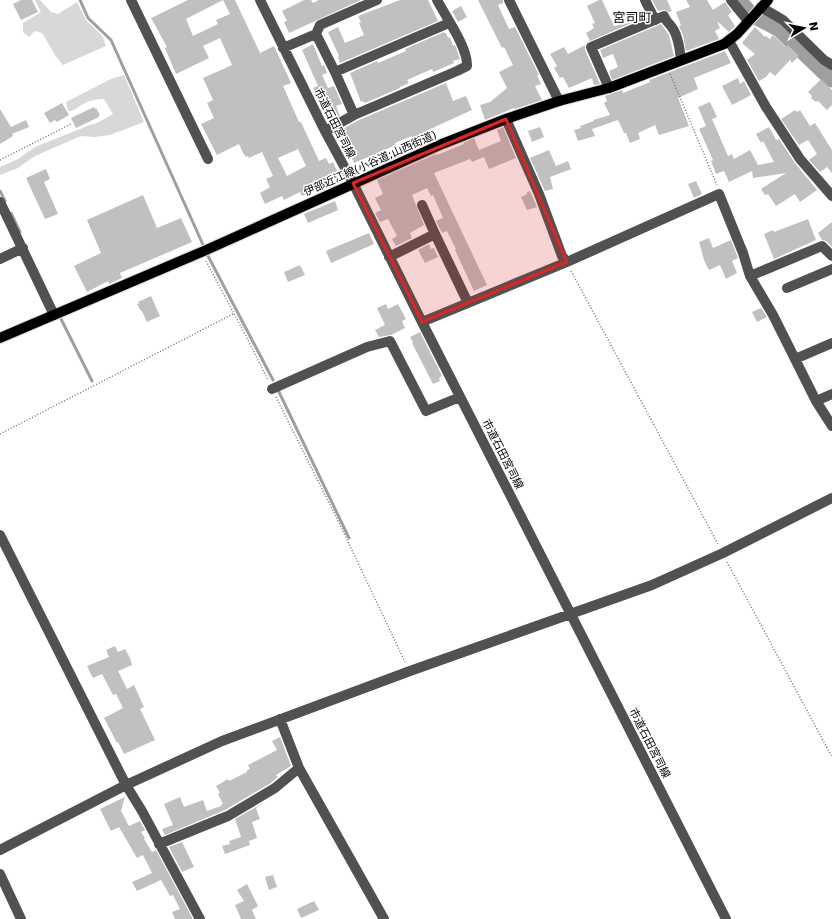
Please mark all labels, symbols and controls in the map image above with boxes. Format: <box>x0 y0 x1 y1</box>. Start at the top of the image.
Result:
north arrow <box>784 8 824 48</box>
district label: 宮司町 <box>612 10 652 25</box>
text: N <box>806 21 821 32</box>
street label: 市道石田宮司線 <box>311 86 358 160</box>
street label: 伊部近江線(小谷道;山西街道) <box>302 128 439 199</box>
street label: 市道石田宮司線 <box>479 417 526 491</box>
street label: 市道石田宮司線 <box>626 706 673 780</box>

